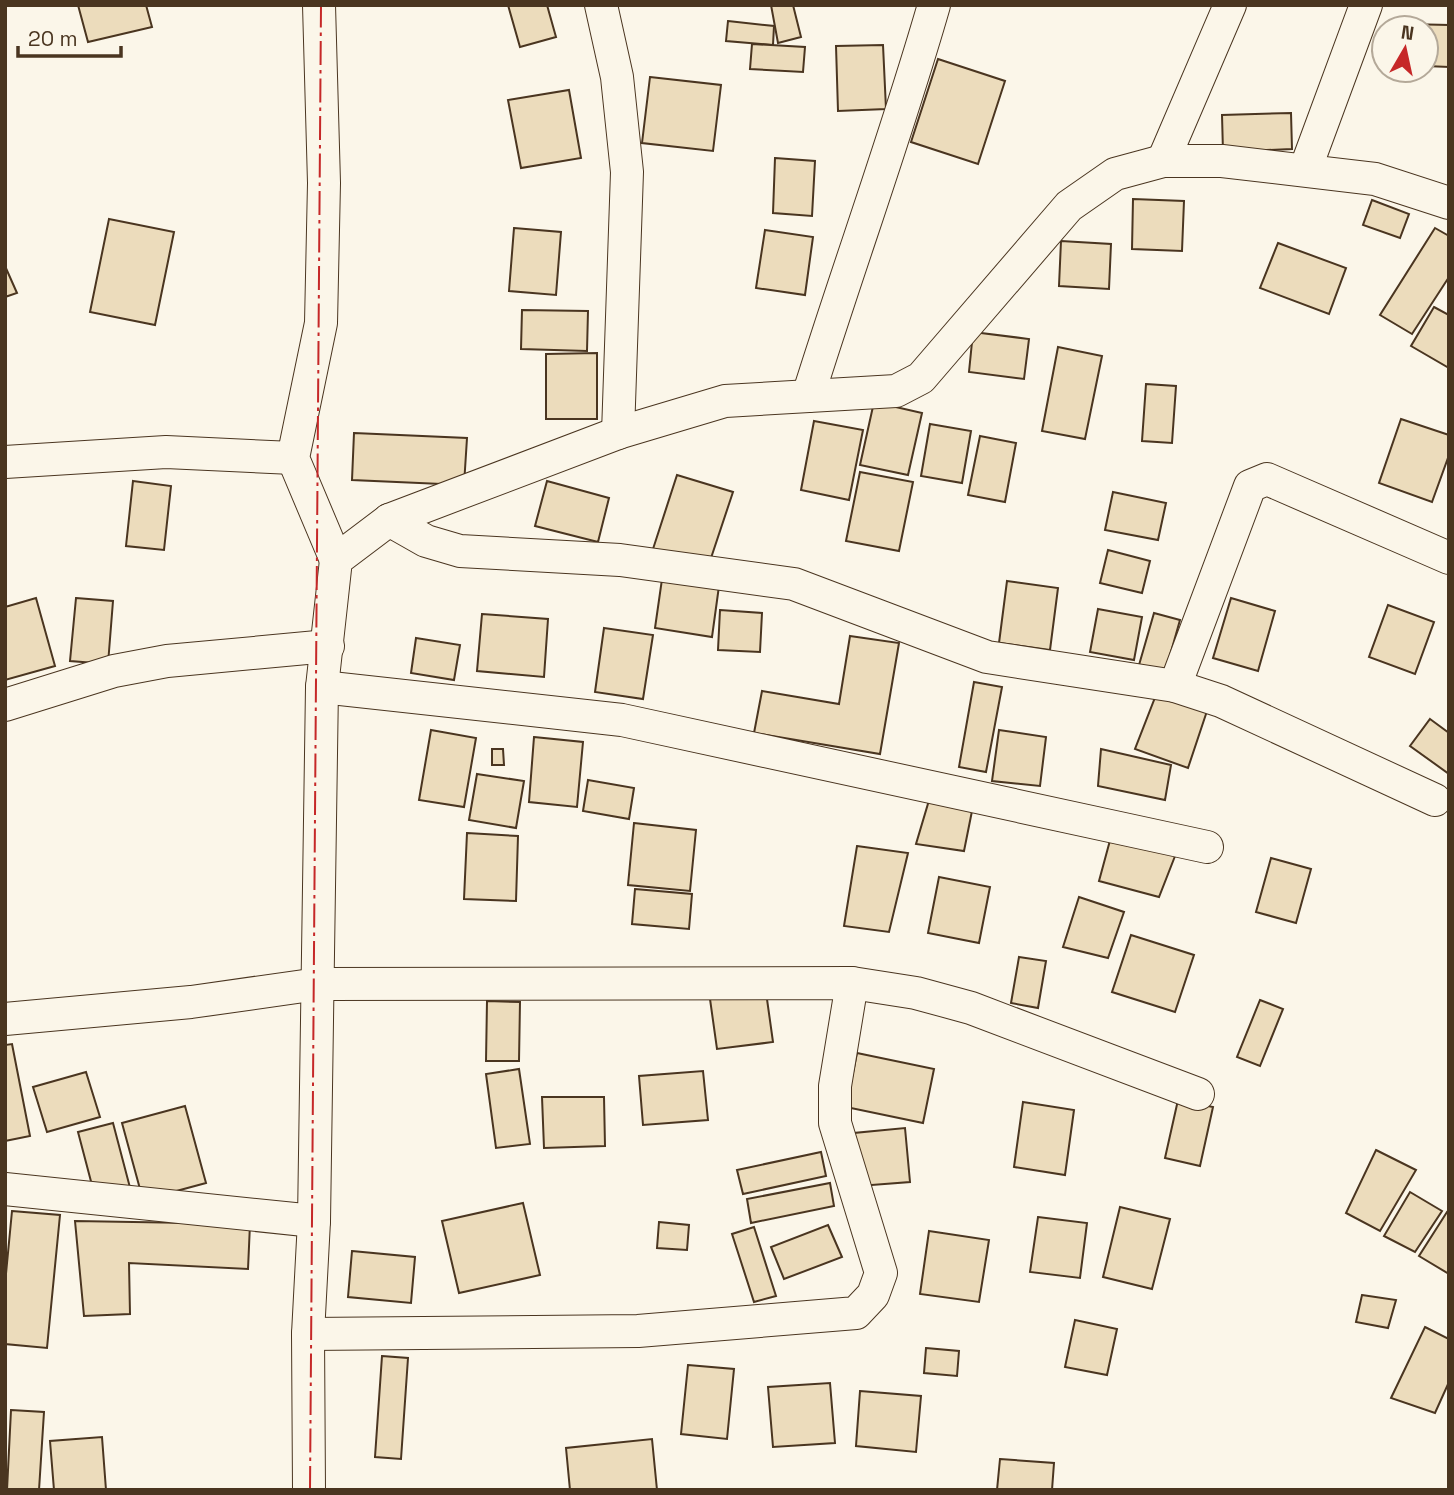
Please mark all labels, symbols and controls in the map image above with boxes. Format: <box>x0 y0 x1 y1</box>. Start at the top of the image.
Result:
scale bar <box>18 14 121 58</box>
north arrow <box>1370 14 1440 84</box>
text: N <box>1399 19 1416 46</box>
text: 20 m <box>28 25 78 52</box>

